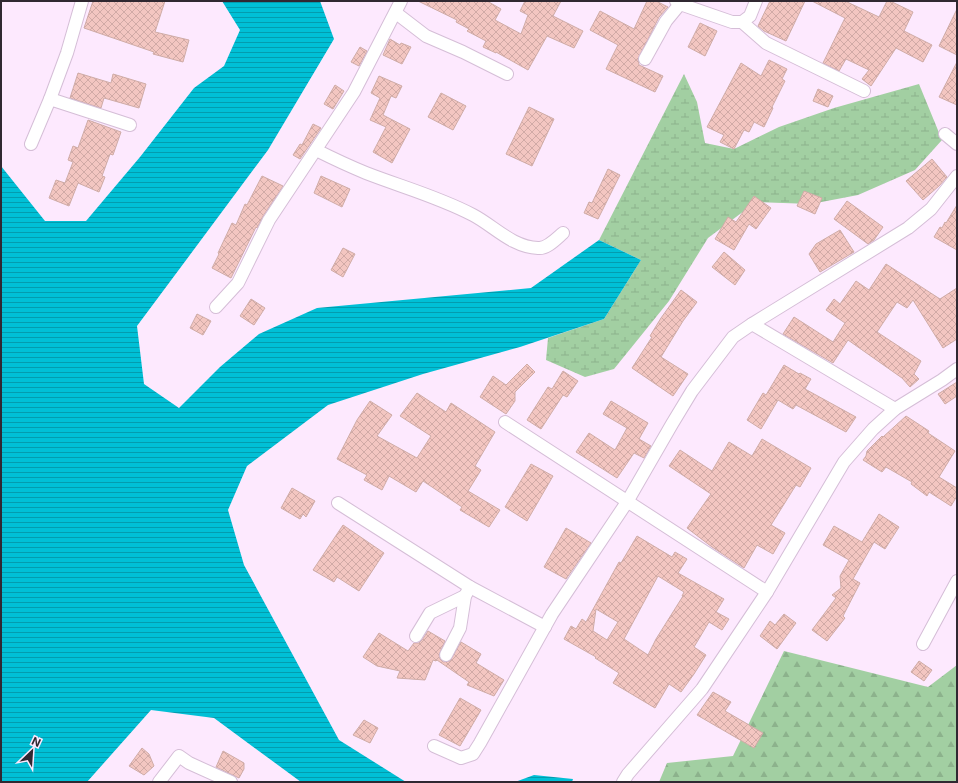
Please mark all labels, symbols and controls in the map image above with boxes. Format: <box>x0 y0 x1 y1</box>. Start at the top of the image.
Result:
north arrow <box>12 731 52 771</box>
text: N <box>29 734 43 750</box>

